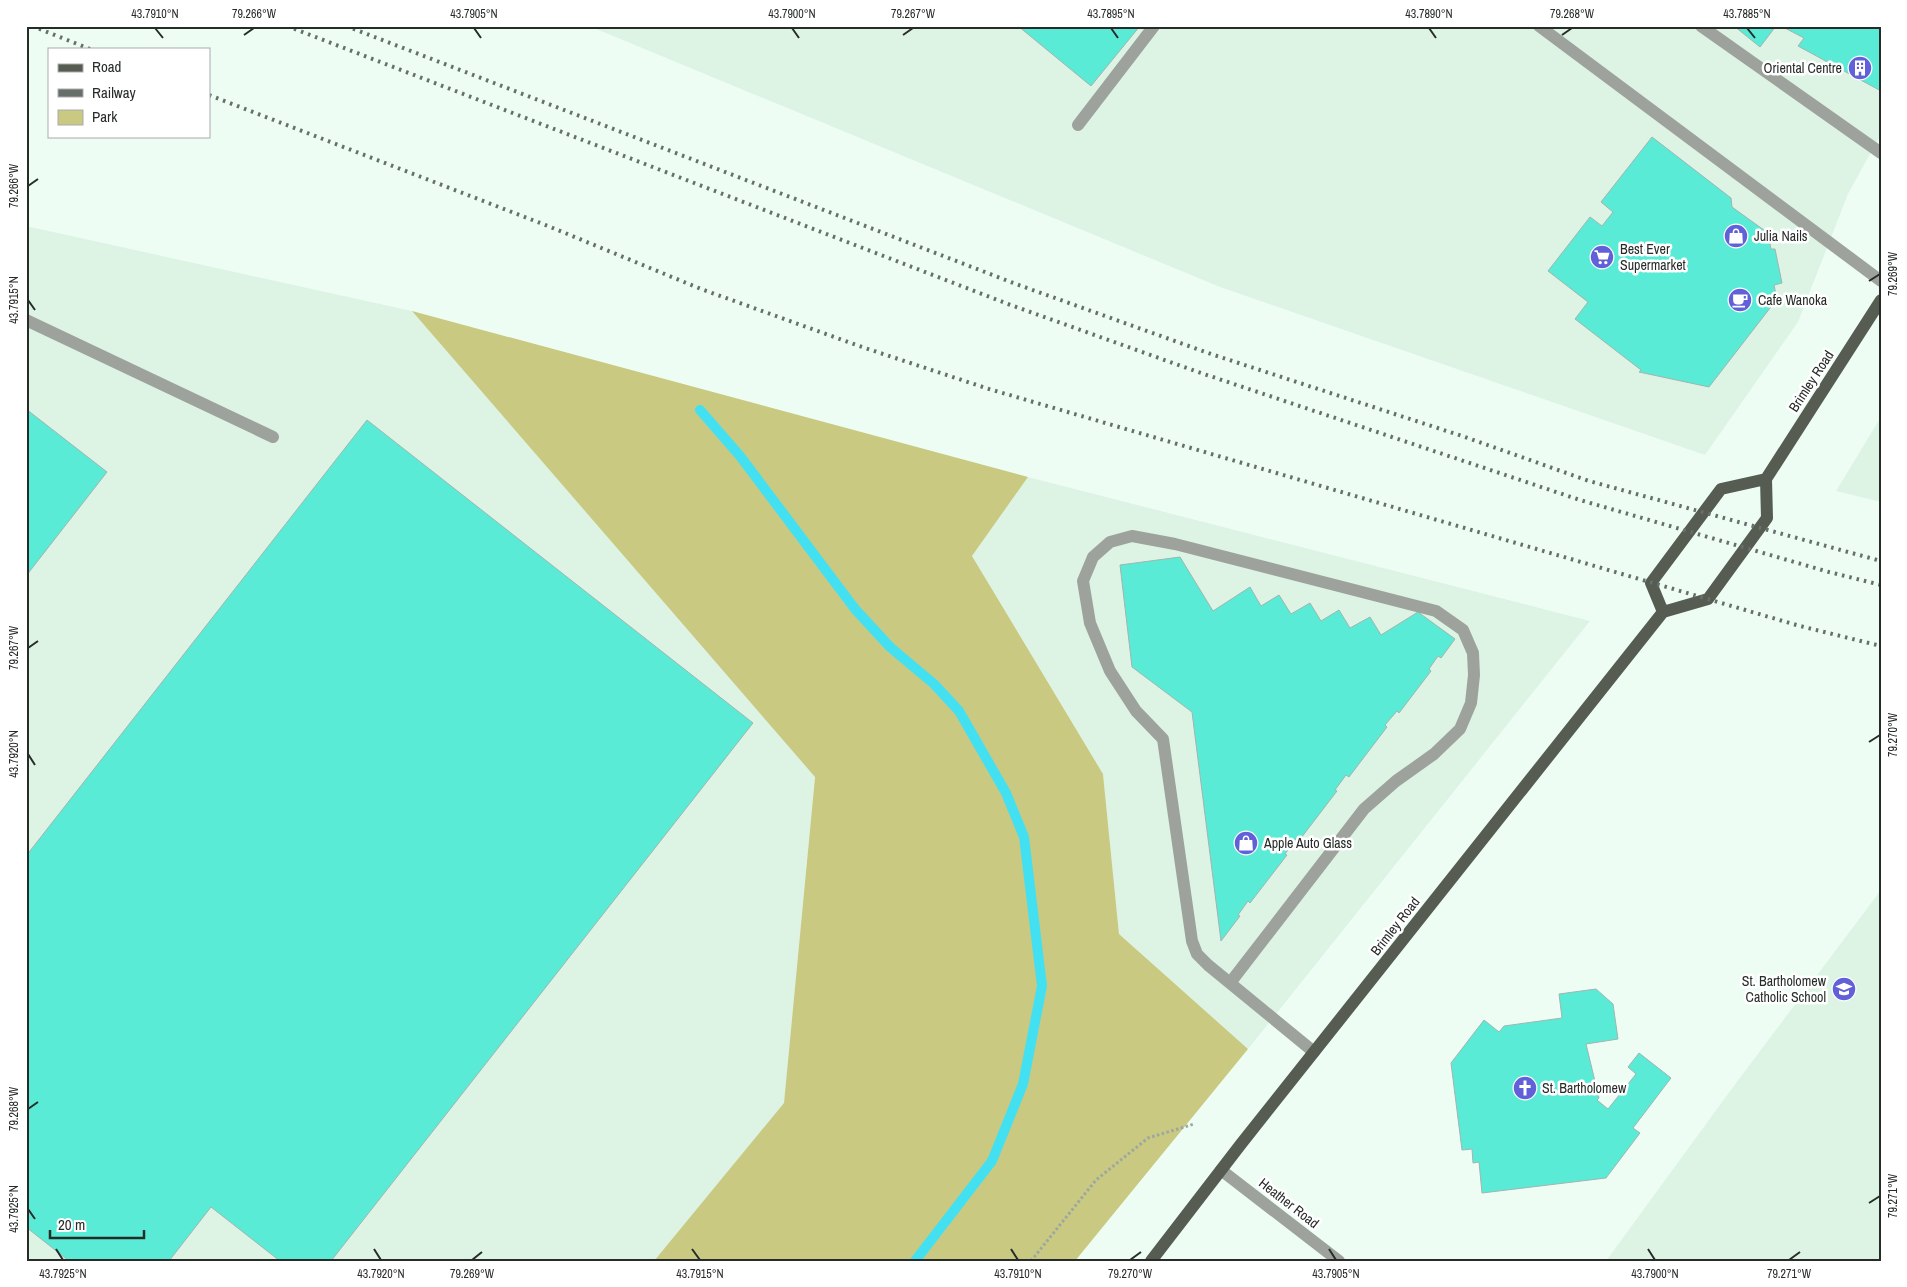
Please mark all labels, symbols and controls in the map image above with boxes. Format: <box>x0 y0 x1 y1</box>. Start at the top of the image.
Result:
text: 43.7910°N <box>131 6 179 22</box>
text: 79.266°W <box>232 6 277 22</box>
text: 43.7905°N <box>450 6 498 22</box>
text: 43.7900°N <box>768 6 816 22</box>
text: 79.267°W <box>891 6 936 22</box>
text: 43.7895°N <box>1087 6 1135 22</box>
text: 43.7890°N <box>1405 6 1453 22</box>
text: 79.268°W <box>1550 6 1595 22</box>
text: 43.7885°N <box>1723 6 1771 22</box>
legend <box>48 48 210 138</box>
building icon: Oriental Centre <box>1847 55 1873 81</box>
text: Road <box>92 56 121 77</box>
place label: Oriental Centre <box>1764 59 1842 77</box>
text: Railway <box>92 82 137 103</box>
text: Park <box>92 106 118 127</box>
text: 79.266°W <box>6 163 22 208</box>
shop icon: Julia Nails <box>1723 223 1749 249</box>
place label: Julia Nails <box>1754 227 1808 245</box>
place label: Best Ever Supermarket <box>1620 240 1686 274</box>
supermarket icon: Best Ever Supermarket <box>1589 244 1615 270</box>
text: 79.269°W <box>1885 251 1901 296</box>
text: 43.7915°N <box>6 276 22 324</box>
cafe icon: Cafe Wanoka <box>1727 287 1753 313</box>
place label: Cafe Wanoka <box>1758 291 1828 309</box>
street label: Brimley Road <box>1785 347 1837 415</box>
text: 79.267°W <box>6 625 22 670</box>
text: 79.270°W <box>1885 712 1901 757</box>
text: 43.7920°N <box>6 730 22 778</box>
shop icon: Apple Auto Glass <box>1233 830 1259 856</box>
place label: Apple Auto Glass <box>1263 834 1352 852</box>
street label: Brimley Road <box>1366 893 1424 959</box>
place label: St. Bartholomew Catholic School <box>1742 972 1827 1006</box>
school or university icon: St. Bartholomew Catholic School <box>1831 976 1857 1002</box>
church icon: St. Bartholomew <box>1512 1075 1538 1101</box>
place label: St. Bartholomew <box>1542 1079 1627 1097</box>
text: 79.268°W <box>6 1086 22 1131</box>
text: 79.271°W <box>1885 1173 1901 1218</box>
street label: Heather Road <box>1255 1174 1323 1232</box>
text: 43.7925°N <box>6 1185 22 1233</box>
scale bar <box>50 1207 144 1239</box>
text: 20 m <box>58 1214 85 1235</box>
text: 43.7925°N <box>39 1266 87 1282</box>
text: 43.7920°N <box>357 1266 405 1282</box>
text: 79.269°W <box>450 1266 495 1282</box>
text: 43.7915°N <box>676 1266 724 1282</box>
text: 43.7910°N <box>994 1266 1042 1282</box>
text: 79.270°W <box>1108 1266 1153 1282</box>
text: 43.7905°N <box>1312 1266 1360 1282</box>
text: 43.7900°N <box>1631 1266 1679 1282</box>
text: 79.271°W <box>1767 1266 1812 1282</box>

